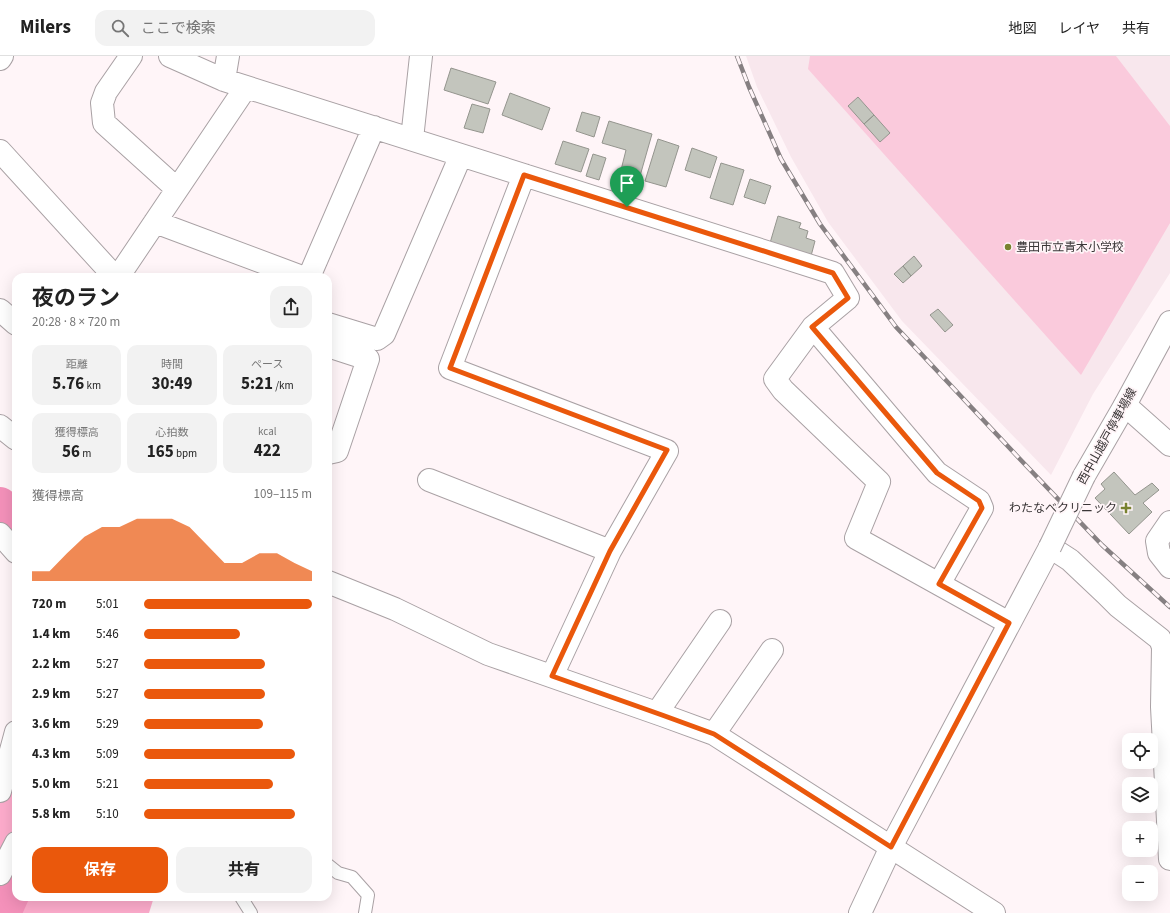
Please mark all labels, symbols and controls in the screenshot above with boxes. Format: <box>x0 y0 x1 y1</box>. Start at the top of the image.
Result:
search box <box>95 10 375 46</box>
text: Milers <box>20 14 71 41</box>
icon: search <box>109 17 131 39</box>
text: ここで検索 <box>141 18 216 39</box>
text: 地図 <box>1008 19 1036 39</box>
text: レイヤ <box>1058 19 1100 39</box>
text: 共有 <box>1122 19 1150 39</box>
pin <box>610 166 644 207</box>
icon: arrive <box>616 172 638 194</box>
place label: 豊田市立青木小学校 <box>1016 239 1124 256</box>
marker: 豊田市立青木小学校 <box>1003 242 1013 252</box>
text: 夜のラン <box>32 282 120 314</box>
button: share <box>270 286 312 328</box>
text: 20:28 · 8 × 720 m <box>32 313 120 331</box>
text: 距離 <box>66 357 88 372</box>
text: 時間 <box>161 357 183 372</box>
text: ペース <box>251 357 284 372</box>
text: 5.76 <box>52 372 84 396</box>
text: 30:49 <box>151 372 193 396</box>
text: 5:21 <box>241 372 273 396</box>
text: km <box>84 378 101 393</box>
text: /km <box>273 378 294 393</box>
street label: 西中山越戸停車場線 <box>1074 385 1141 488</box>
text: kcal <box>258 424 277 439</box>
text: 獲得標高 <box>55 425 99 440</box>
text: 心拍数 <box>155 425 188 440</box>
text: 422 <box>254 439 281 463</box>
text: 56 <box>62 440 80 464</box>
text: 165 <box>147 440 174 464</box>
text: m <box>80 446 91 461</box>
text: bpm <box>174 446 197 461</box>
text: 109–115 m <box>254 485 312 503</box>
text: 獲得標高 <box>32 487 84 505</box>
place label: わたなべクリニック <box>1009 500 1117 517</box>
marker: わたなべクリニック <box>1120 502 1132 514</box>
text: 720 m <box>32 595 66 613</box>
text: 5:01 <box>96 595 119 613</box>
text: 1.4 km <box>32 625 71 643</box>
text: 5:46 <box>96 625 119 643</box>
text: 2.2 km <box>32 655 71 673</box>
text: 5:27 <box>96 655 119 673</box>
text: 2.9 km <box>32 685 71 703</box>
text: 5:27 <box>96 685 119 703</box>
text: 3.6 km <box>32 715 71 733</box>
text: 5:29 <box>96 715 119 733</box>
map controls <box>1122 733 1158 901</box>
button: locate <box>1122 733 1158 769</box>
text: 4.3 km <box>32 745 71 763</box>
text: 5:09 <box>96 745 119 763</box>
text: 5.0 km <box>32 775 71 793</box>
text: 5:21 <box>96 775 119 793</box>
button: layers <box>1122 777 1158 813</box>
text: 5.8 km <box>32 805 71 823</box>
text: 5:10 <box>96 805 119 823</box>
button: + <box>1122 821 1158 857</box>
button: 保存 <box>32 847 168 893</box>
button: 共有 <box>176 847 312 893</box>
button: − <box>1122 865 1158 901</box>

